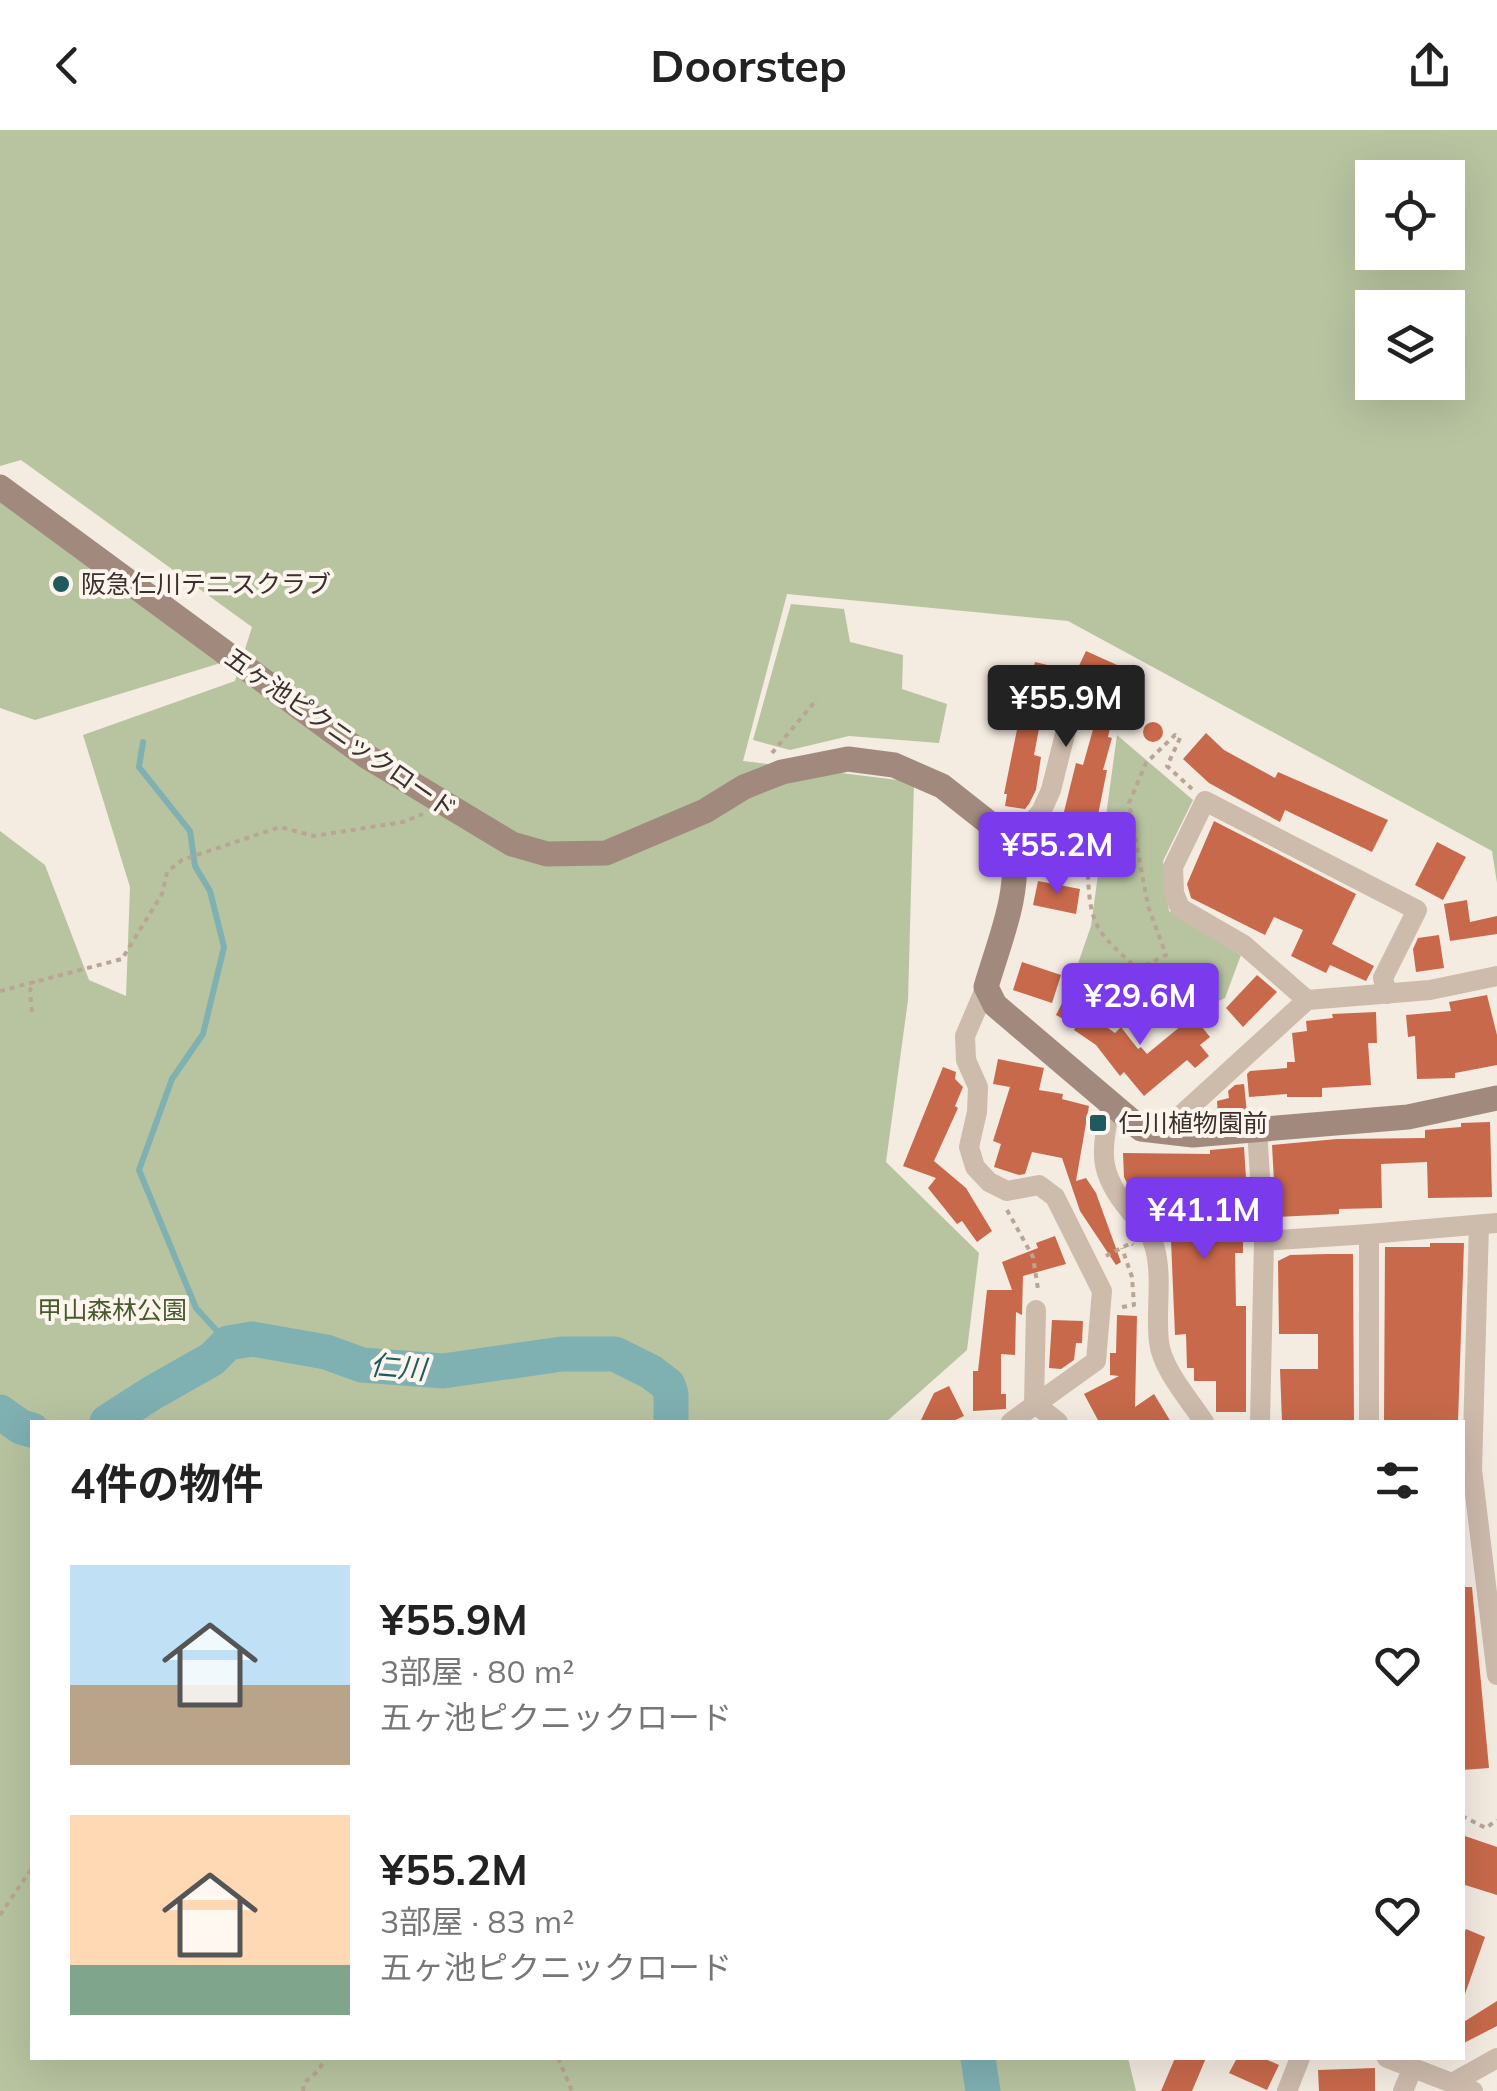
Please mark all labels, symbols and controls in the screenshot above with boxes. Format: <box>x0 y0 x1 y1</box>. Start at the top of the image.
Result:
text: Doorstep <box>650 37 847 93</box>
icon: back <box>40 38 95 93</box>
icon: share <box>1402 38 1457 93</box>
map controls <box>1355 160 1465 400</box>
button: locate <box>1355 160 1465 270</box>
button: layers <box>1355 290 1465 400</box>
place label: 阪急仁川テニスクラブ <box>81 568 331 599</box>
marker: 阪急仁川テニスクラブ <box>50 573 72 595</box>
street label: 五ヶ池ピクニックロード <box>220 641 463 824</box>
pin: ¥55.9M <box>985 665 1147 750</box>
text: ¥55.9M <box>1010 677 1122 717</box>
pin: ¥55.2M <box>976 812 1138 897</box>
text: ¥55.2M <box>1001 824 1113 864</box>
pin: ¥29.6M <box>1059 963 1221 1048</box>
text: ¥29.6M <box>1084 975 1196 1015</box>
place label: 仁川植物園前 <box>1118 1107 1268 1138</box>
marker: 仁川植物園前 <box>1087 1112 1109 1134</box>
pin: ¥41.1M <box>1123 1177 1285 1262</box>
text: ¥41.1M <box>1148 1189 1260 1229</box>
park label: 甲山森林公園 <box>37 1294 187 1325</box>
water label: 仁川 <box>369 1347 430 1387</box>
icon: filters <box>1370 1453 1425 1508</box>
text: 4件の物件 <box>70 1457 263 1510</box>
text: ¥55.9M <box>380 1593 528 1646</box>
icon: home <box>150 1605 270 1725</box>
icon: heart <box>1370 1638 1425 1693</box>
text: 3部屋 · 80 m² <box>380 1651 574 1691</box>
text: 五ヶ池ピクニックロード <box>380 1697 732 1737</box>
text: ¥55.2M <box>380 1843 528 1896</box>
icon: home <box>150 1855 270 1975</box>
icon: heart <box>1370 1888 1425 1943</box>
text: 3部屋 · 83 m² <box>380 1901 574 1941</box>
text: 五ヶ池ピクニックロード <box>380 1947 732 1987</box>

